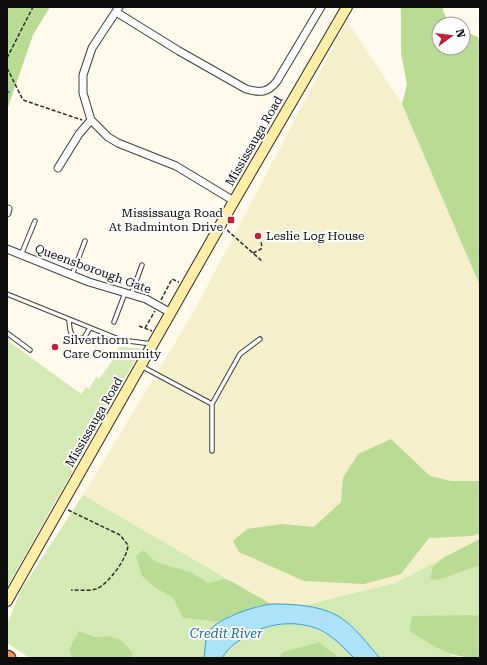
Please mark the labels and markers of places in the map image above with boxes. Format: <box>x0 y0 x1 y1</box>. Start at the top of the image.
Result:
place label: Mississauga Road At Badminton Drive <box>109 206 223 234</box>
marker: Mississauga Road At Badminton Drive <box>226 215 236 225</box>
place label: Leslie Log House <box>266 229 365 243</box>
marker: Leslie Log House <box>253 231 263 241</box>
place label: Silverthorn Care Community <box>63 333 162 361</box>
marker: Silverthorn Care Community <box>50 342 60 352</box>

